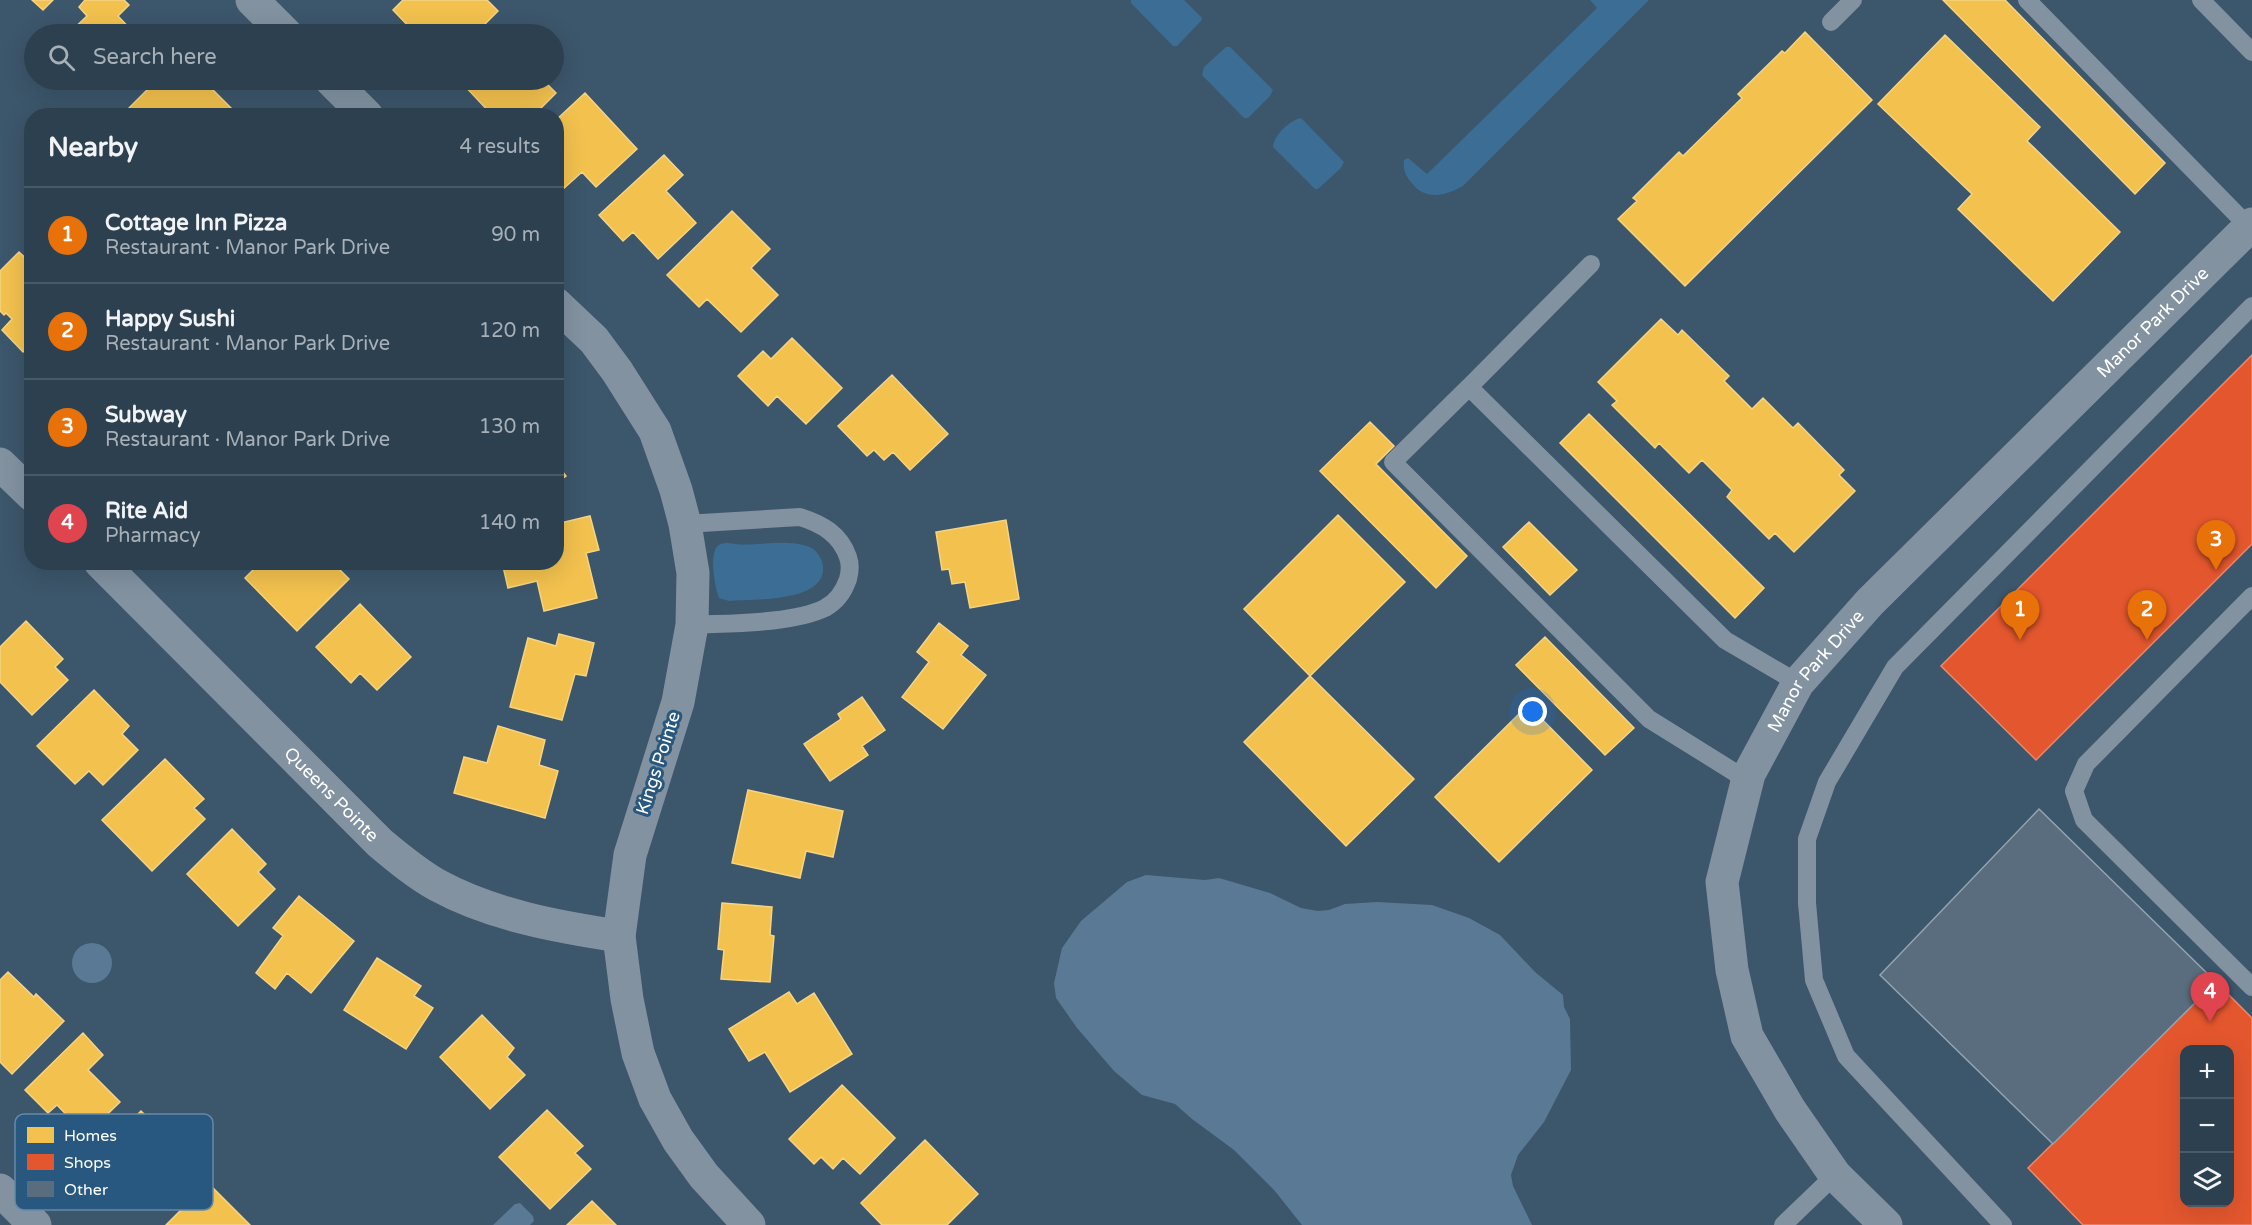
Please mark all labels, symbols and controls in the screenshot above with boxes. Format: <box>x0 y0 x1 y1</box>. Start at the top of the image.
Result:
search box <box>24 24 564 90</box>
icon: search <box>45 41 78 74</box>
text: Search here <box>93 44 217 70</box>
text: Nearby <box>48 132 138 163</box>
text: 4 results <box>460 135 540 159</box>
text: Cottage Inn Pizza <box>105 210 287 236</box>
text: 1 <box>61 223 74 247</box>
text: 90 m <box>491 223 540 247</box>
text: Restaurant · Manor Park Drive <box>105 236 390 260</box>
street label: Manor Park Drive <box>2092 262 2213 382</box>
text: Happy Sushi <box>105 306 235 332</box>
text: 2 <box>61 319 74 343</box>
text: 120 m <box>479 319 540 343</box>
text: Restaurant · Manor Park Drive <box>105 332 390 356</box>
text: Subway <box>105 402 187 428</box>
text: 3 <box>61 415 74 439</box>
text: 130 m <box>479 415 540 439</box>
text: Restaurant · Manor Park Drive <box>105 428 390 452</box>
text: Rite Aid <box>105 498 188 524</box>
text: 4 <box>61 511 74 535</box>
text: 140 m <box>479 511 540 535</box>
pin: 3 <box>2196 520 2236 570</box>
text: Pharmacy <box>105 524 200 548</box>
pin: 1 <box>2000 590 2040 640</box>
pin: 2 <box>2128 590 2166 640</box>
street label: Manor Park Drive <box>1763 605 1869 736</box>
your location <box>1518 697 1547 726</box>
street label: Kings Pointe <box>631 709 685 817</box>
street label: Queens Pointe <box>280 742 383 846</box>
pin: 4 <box>2190 972 2230 1022</box>
map controls <box>2180 1045 2234 1207</box>
button: + <box>2180 1045 2234 1099</box>
button: − <box>2180 1099 2234 1153</box>
legend <box>15 1114 213 1210</box>
text: Homes <box>64 1126 117 1146</box>
text: Shops <box>64 1153 111 1173</box>
button: layers <box>2180 1153 2234 1207</box>
text: Other <box>64 1180 109 1200</box>

